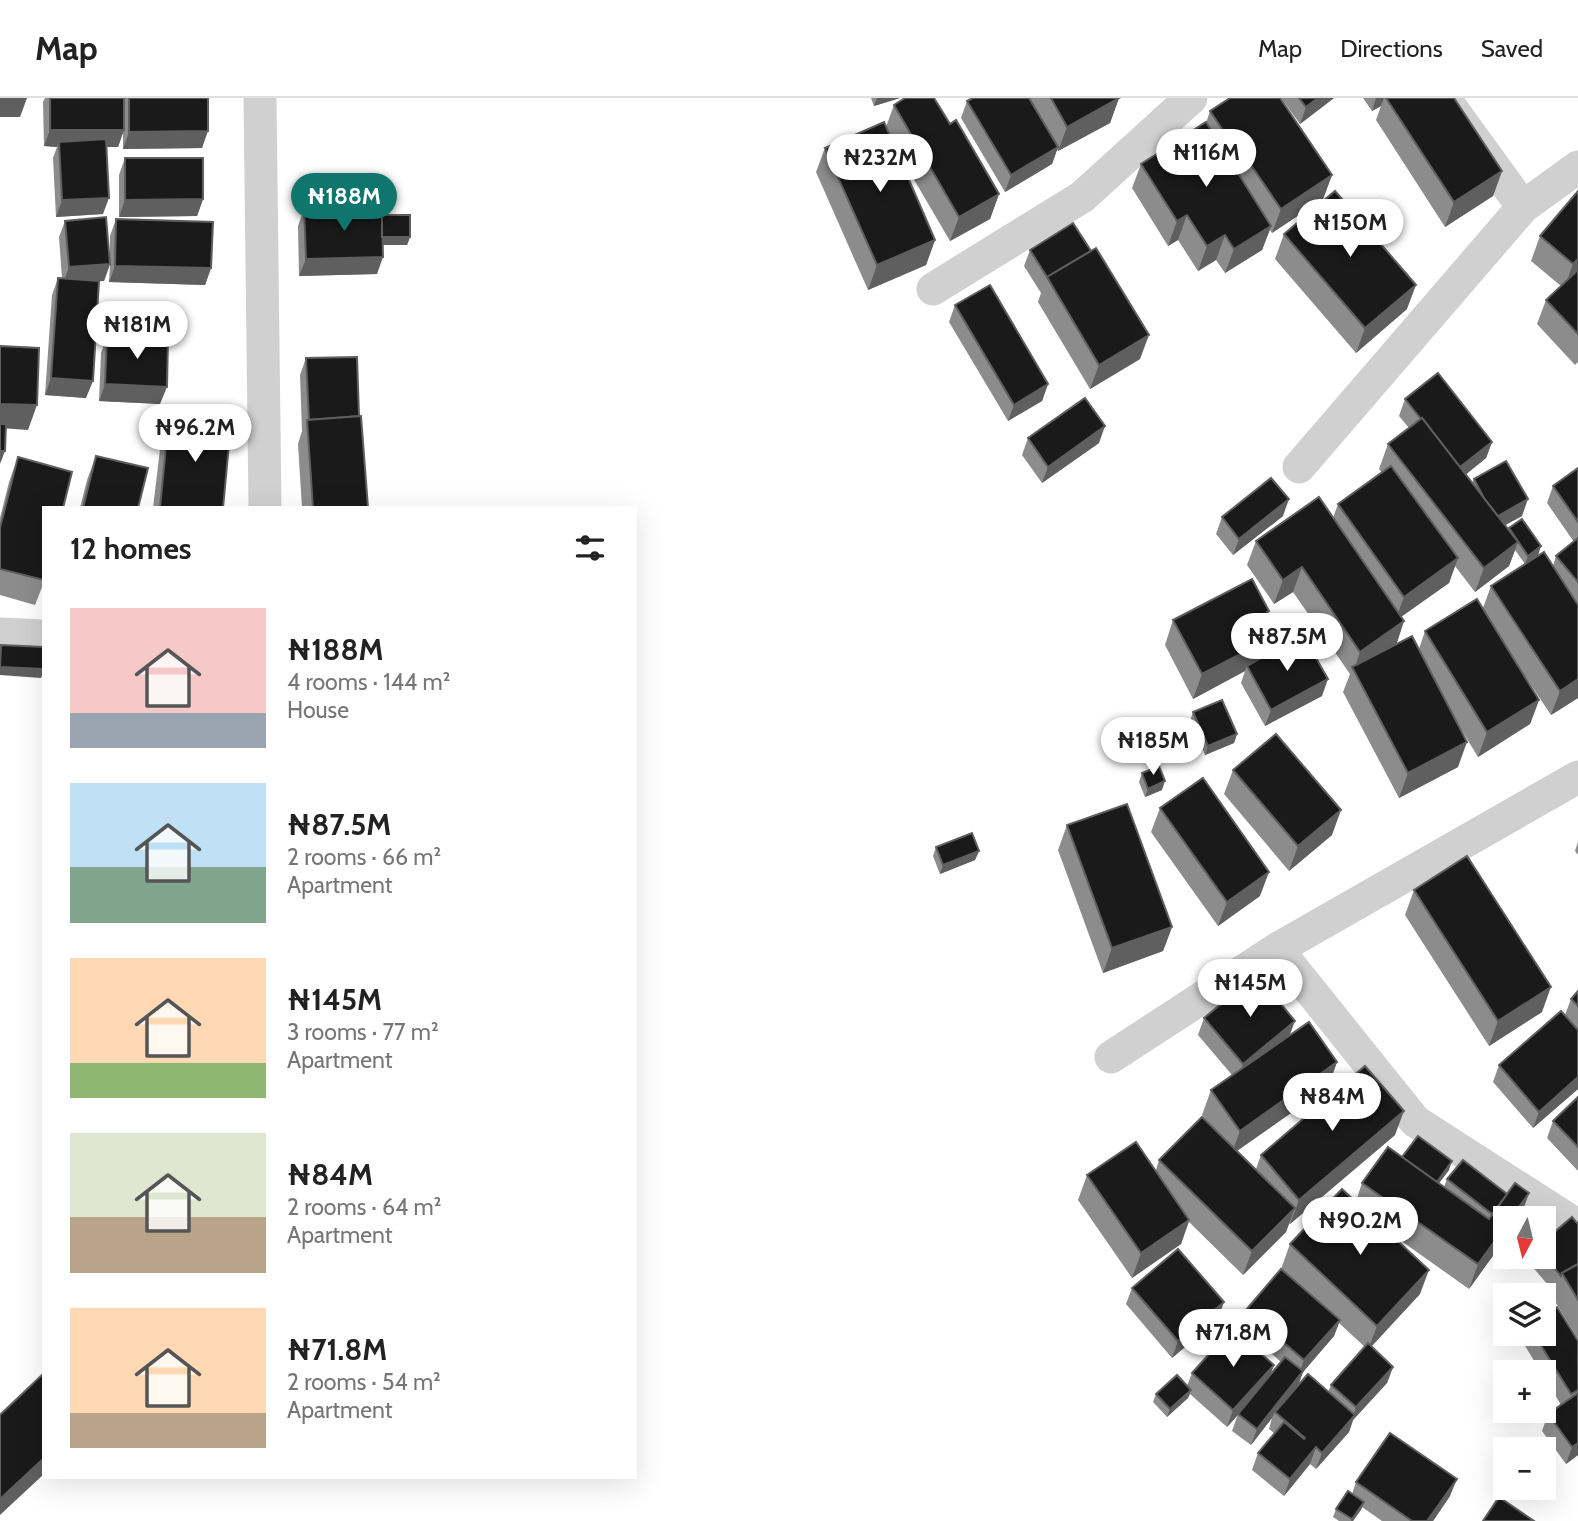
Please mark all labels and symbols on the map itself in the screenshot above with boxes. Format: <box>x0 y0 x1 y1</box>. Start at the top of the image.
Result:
pin: ₦116M <box>1157 130 1255 189</box>
pin: ₦232M <box>831 134 929 194</box>
pin: ₦188M <box>295 174 393 233</box>
pin: ₦150M <box>1301 200 1399 259</box>
pin: ₦181M <box>88 302 186 361</box>
pin: ₦96.2M <box>138 404 252 464</box>
pin: ₦87.5M <box>1230 614 1344 673</box>
pin: ₦185M <box>1104 718 1202 777</box>
pin: ₦145M <box>1201 960 1299 1019</box>
pin: ₦84M <box>1291 1074 1373 1133</box>
pin: ₦90.2M <box>1303 1198 1417 1257</box>
north arrow <box>1493 1206 1556 1269</box>
pin: ₦71.8M <box>1176 1310 1290 1369</box>

